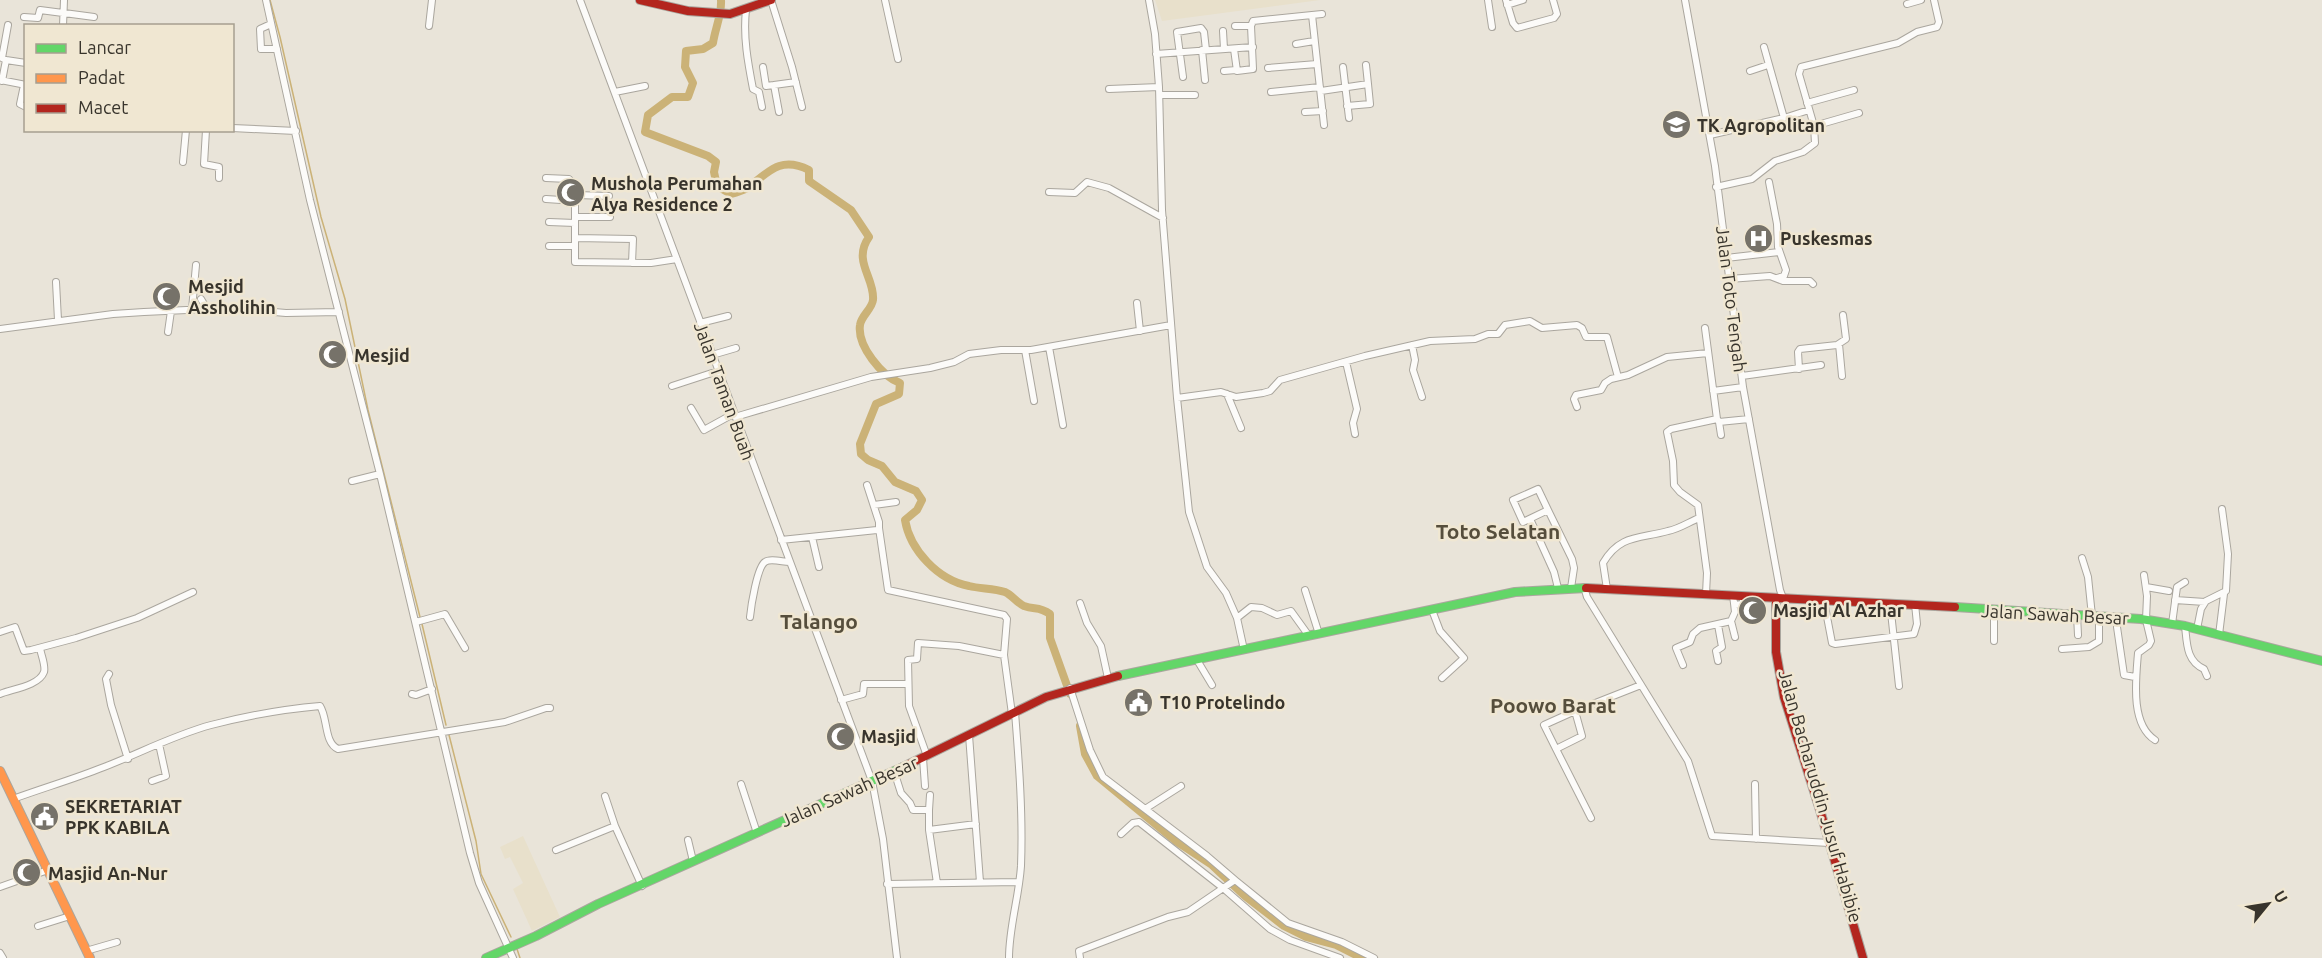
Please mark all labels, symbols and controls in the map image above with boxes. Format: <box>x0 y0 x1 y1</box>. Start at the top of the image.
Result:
legend <box>24 24 234 132</box>
text: Lancar <box>78 37 131 57</box>
text: Padat <box>78 67 125 87</box>
text: Macet <box>78 97 128 117</box>
school or university icon: TK Agropolitan <box>1660 109 1692 141</box>
place label: TK Agropolitan <box>1697 115 1825 135</box>
place label: Mushola Perumahan Alya Residence 2 <box>591 173 763 214</box>
mosque icon: Mushola Perumahan Alya Residence 2 <box>554 177 586 209</box>
hospital icon: Puskesmas <box>1743 222 1775 254</box>
street label: Jalan Toto Tengah <box>1713 225 1751 373</box>
place label: Puskesmas <box>1780 228 1873 248</box>
place label: Mesjid Assholihin <box>188 276 276 317</box>
mosque icon: Mesjid Assholihin <box>151 280 183 312</box>
street label: Jalan Taman Buah <box>691 319 759 463</box>
mosque icon: Mesjid <box>317 339 349 371</box>
place label: Mesjid <box>354 345 410 365</box>
district label: Toto Selatan <box>1436 519 1560 543</box>
mosque icon: Masjid Al Azhar <box>1736 594 1768 626</box>
place label: Masjid Al Azhar <box>1773 600 1905 620</box>
street label: Jalan Sawah Besar <box>1981 600 2130 628</box>
district label: Talango <box>780 609 858 633</box>
street label: Jalan Bacharuddin Jusuf Habibie <box>1775 667 1867 925</box>
public building icon: T10 Protelindo <box>1123 686 1155 718</box>
place label: T10 Protelindo <box>1160 692 1285 712</box>
district label: Poowo Barat <box>1490 693 1616 717</box>
mosque icon: Masjid <box>824 720 856 752</box>
place label: Masjid <box>861 726 916 746</box>
street label: Jalan Sawah Besar <box>777 752 921 830</box>
place label: SEKRETARIAT PPK KABILA <box>65 796 182 837</box>
public building icon: SEKRETARIAT PPK KABILA <box>28 800 60 832</box>
mosque icon: Masjid An-Nur <box>11 857 43 889</box>
place label: Masjid An-Nur <box>48 863 168 883</box>
north arrow <box>2238 874 2298 934</box>
text: U <box>2270 887 2292 906</box>

